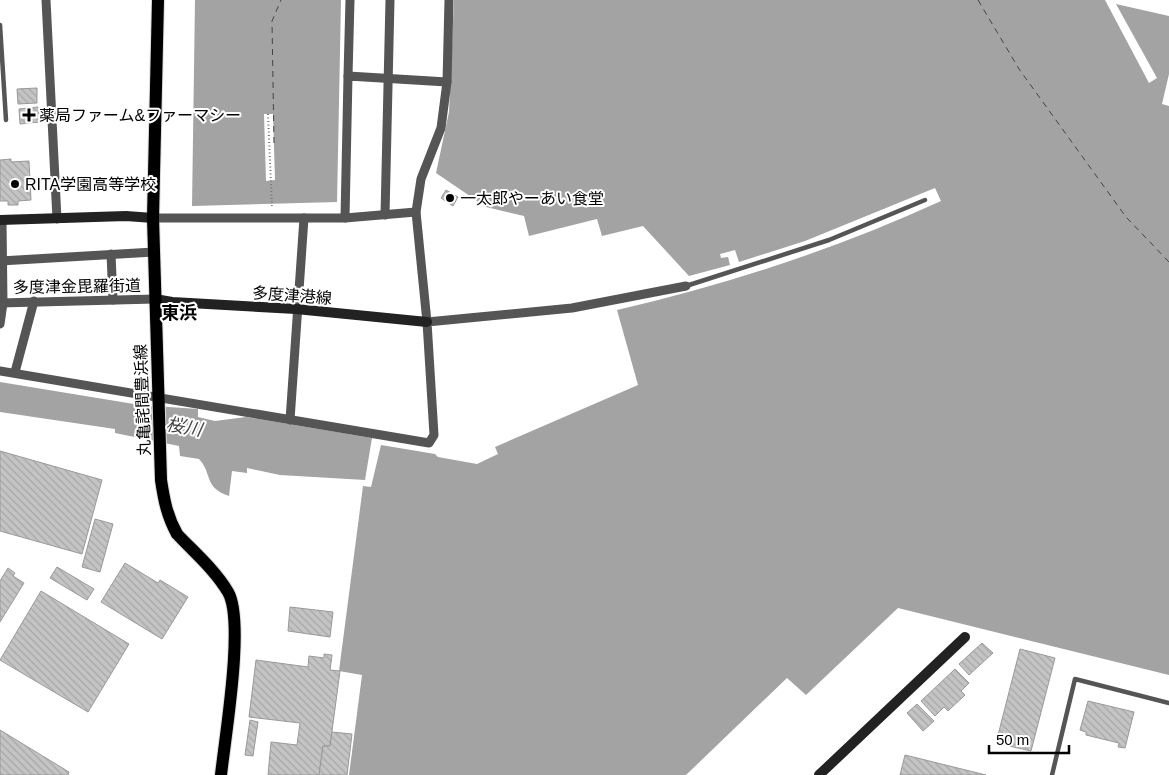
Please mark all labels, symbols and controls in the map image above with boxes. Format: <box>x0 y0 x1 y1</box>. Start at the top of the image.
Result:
place label: 薬局ファーム&ファーマシー <box>39 107 241 124</box>
marker: 薬局ファーム&ファーマシー <box>23 109 35 121</box>
place label: RITA学園高等学校 <box>25 176 156 193</box>
marker: RITA学園高等学校 <box>9 178 21 190</box>
place label: 一太郎やーあい食堂 <box>460 190 604 207</box>
marker: 一太郎やーあい食堂 <box>444 192 456 204</box>
street label: 多度津金毘羅街道 <box>13 277 141 296</box>
street label: 多度津港線 <box>251 284 332 307</box>
district label: 東浜 <box>161 303 197 323</box>
street label: 丸亀詫間豊浜線 <box>132 344 153 456</box>
water label: 桜川 <box>165 414 205 440</box>
scale bar <box>989 722 1069 754</box>
text: 50 m <box>996 731 1029 748</box>

